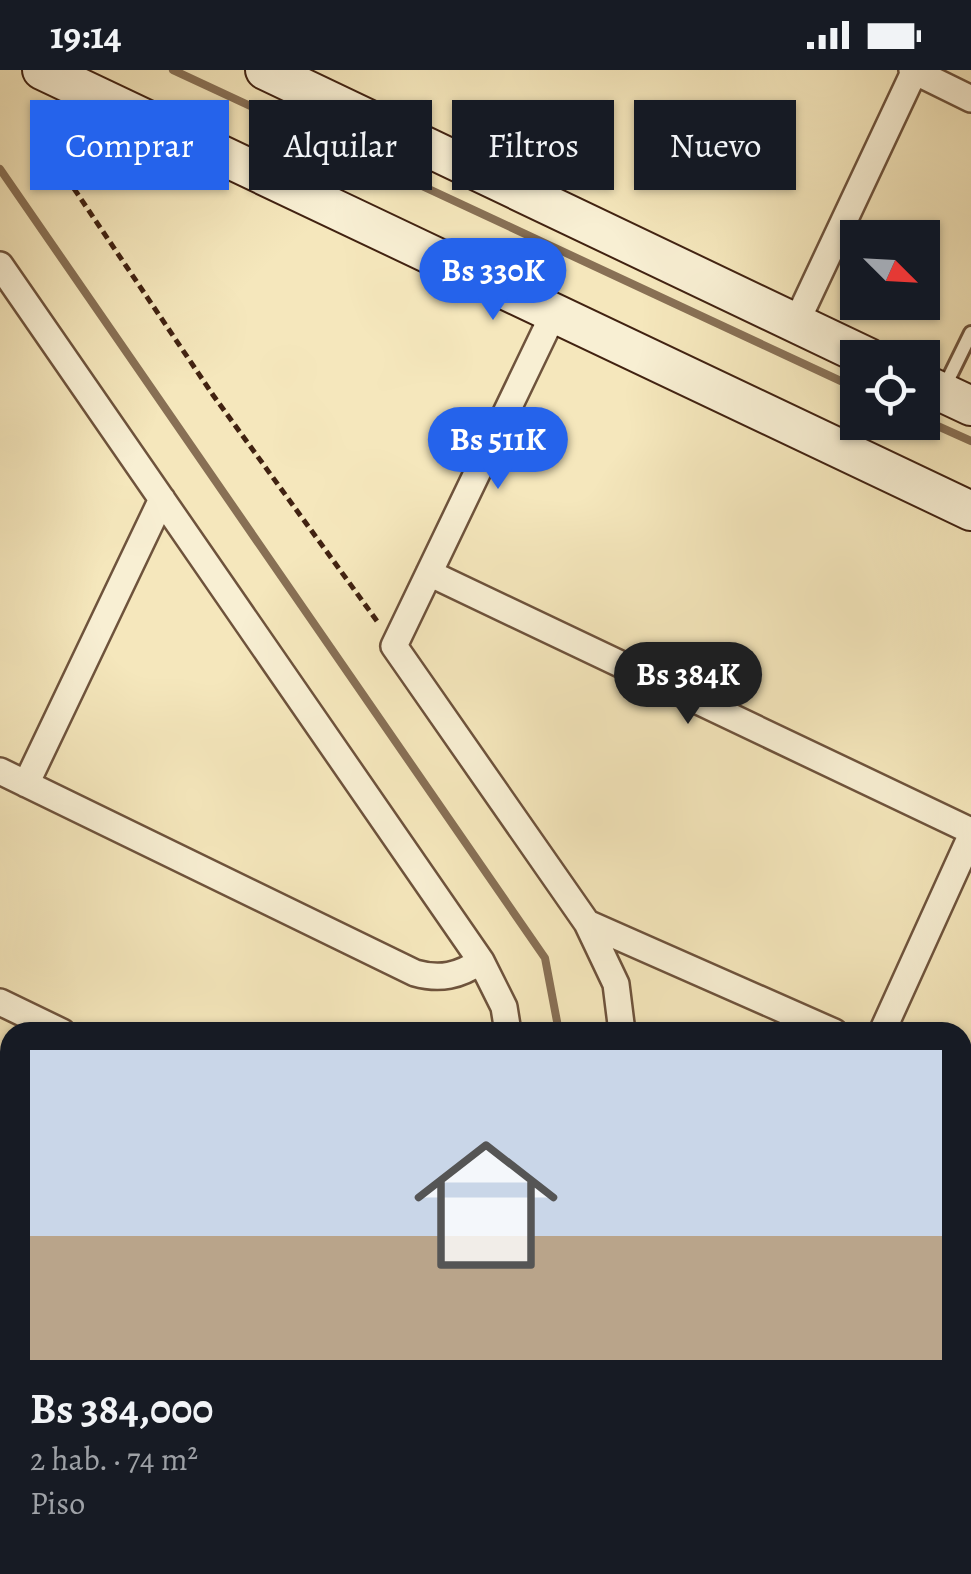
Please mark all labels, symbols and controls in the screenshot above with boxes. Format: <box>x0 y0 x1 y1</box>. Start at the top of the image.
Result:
text: 19:14 <box>50 9 122 61</box>
chip: Comprar <box>30 100 229 190</box>
chip: Alquilar <box>249 100 432 190</box>
chip: Filtros <box>452 100 614 190</box>
chip: Nuevo <box>634 100 796 190</box>
north arrow <box>840 220 940 320</box>
map controls <box>840 220 940 440</box>
pin: Bs 330K <box>401 238 585 323</box>
text: Bs 330K <box>441 248 545 292</box>
button: locate <box>840 340 940 440</box>
pin: Bs 511K <box>406 407 590 492</box>
text: Bs 511K <box>450 417 546 461</box>
pin: Bs 384K <box>596 642 780 727</box>
text: Bs 384K <box>636 652 740 696</box>
icon: home <box>396 1115 576 1295</box>
text: Bs 384,000 <box>30 1380 213 1437</box>
text: 2 hab. · 74 m² <box>30 1437 198 1481</box>
text: Piso <box>30 1481 85 1525</box>

